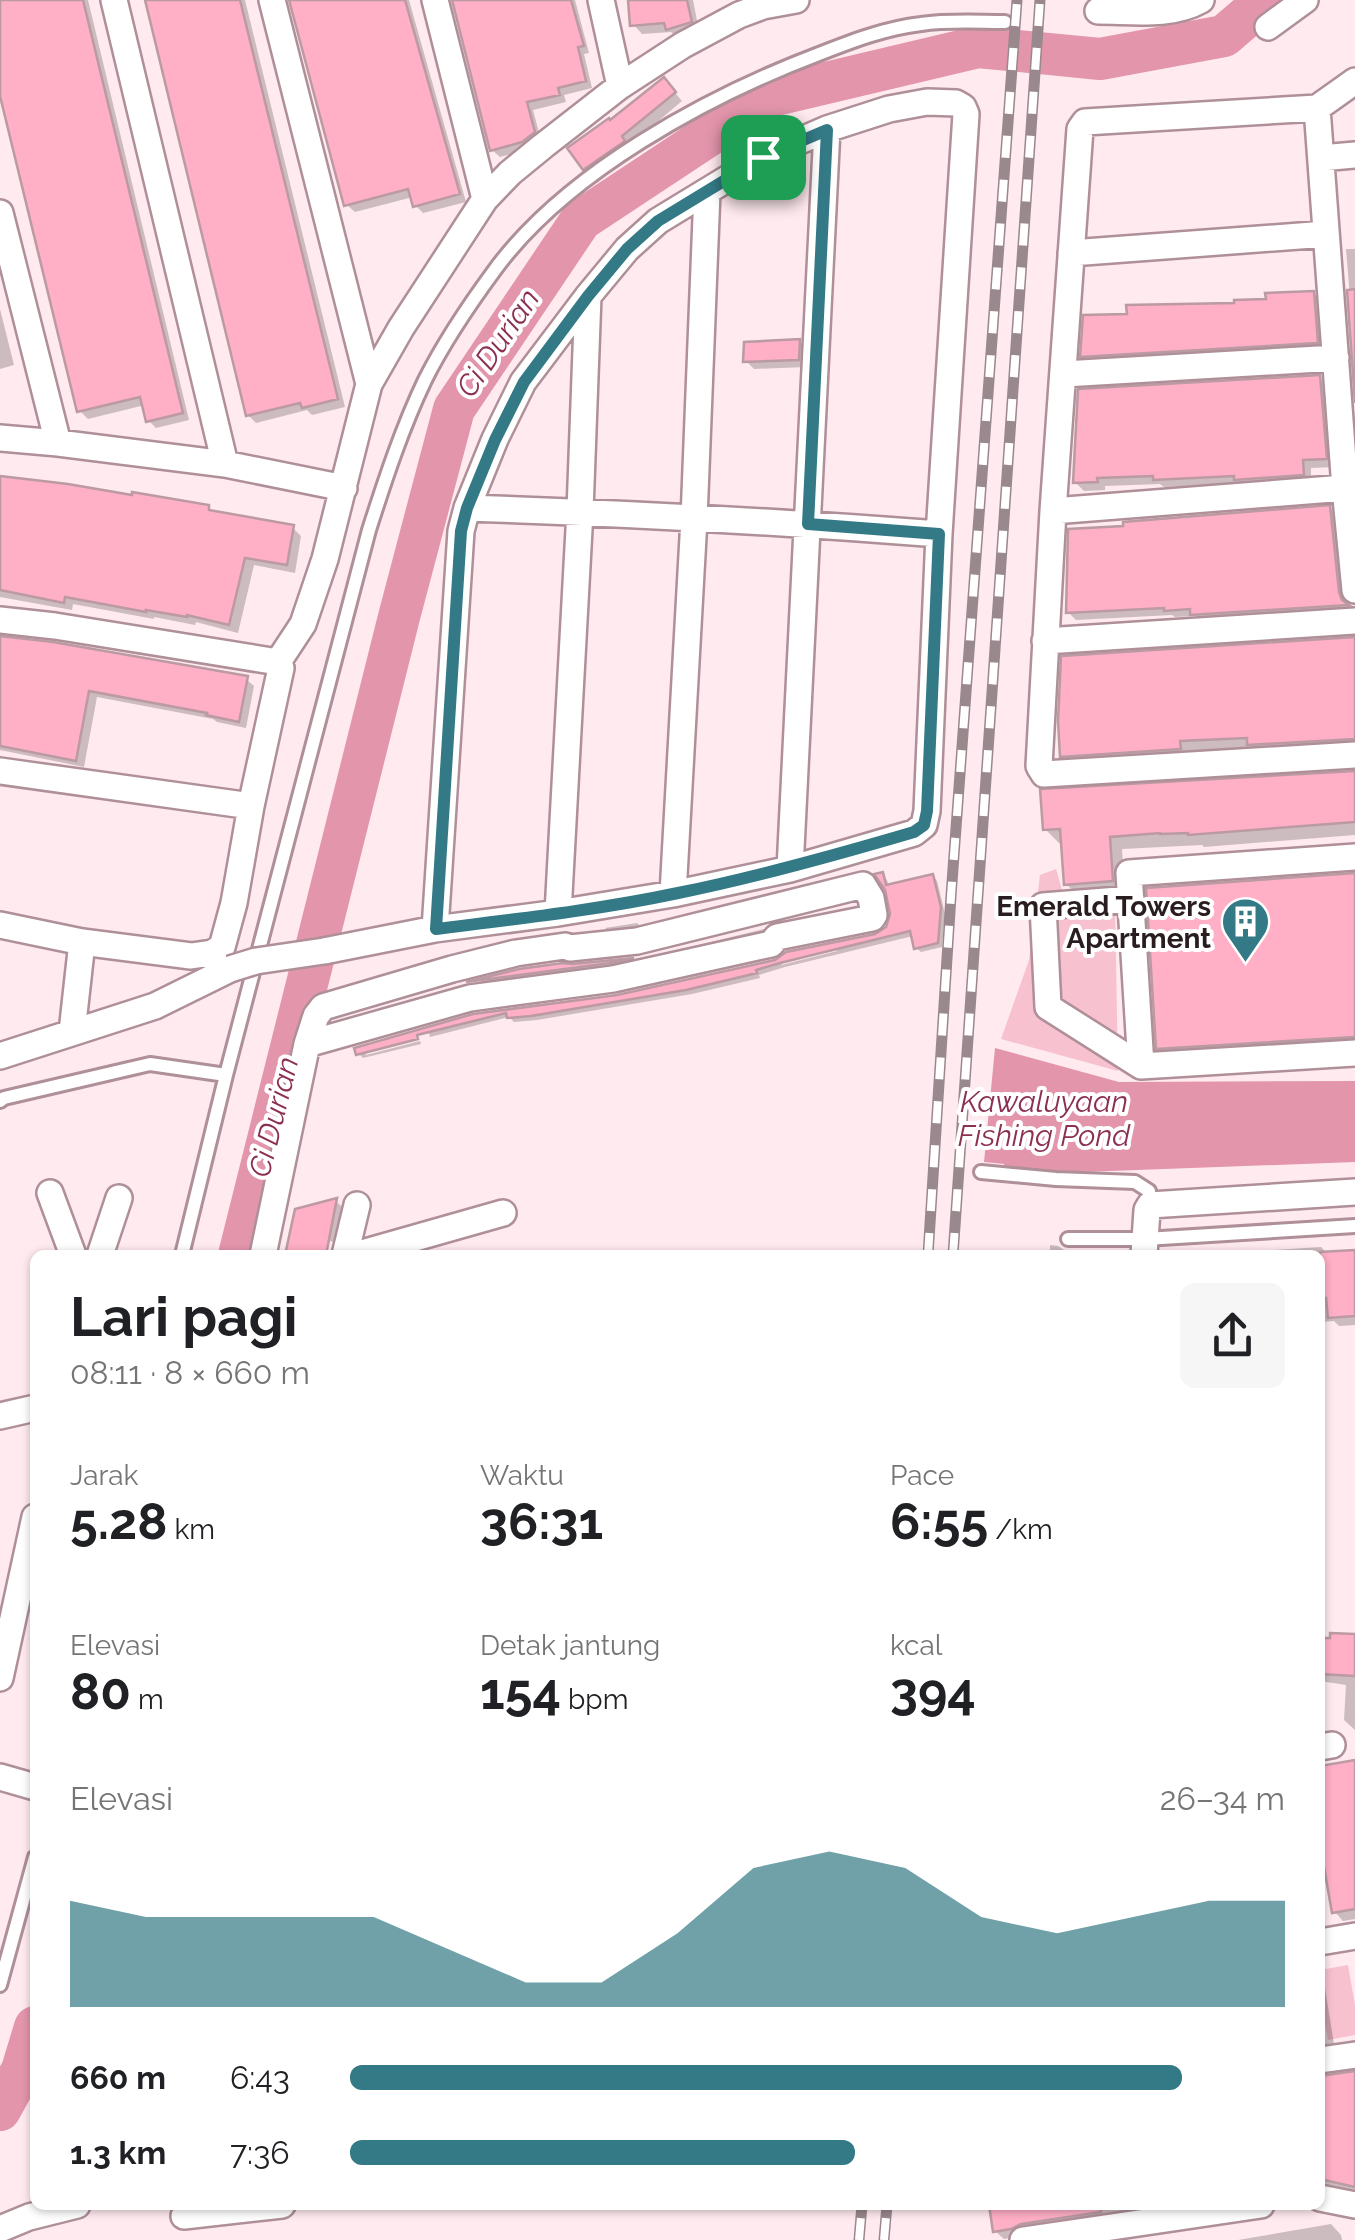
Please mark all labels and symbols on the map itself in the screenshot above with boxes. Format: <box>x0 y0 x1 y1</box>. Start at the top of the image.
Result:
pin <box>721 115 806 200</box>
water label: Ci Durian <box>449 282 546 403</box>
place label: Emerald Towers Apartment <box>996 890 1211 955</box>
building icon: Emerald Towers Apartment <box>1220 896 1272 964</box>
water label: Ci Durian <box>242 1053 305 1181</box>
water label: Kawaluyaan Fishing Pond <box>958 1084 1131 1153</box>

